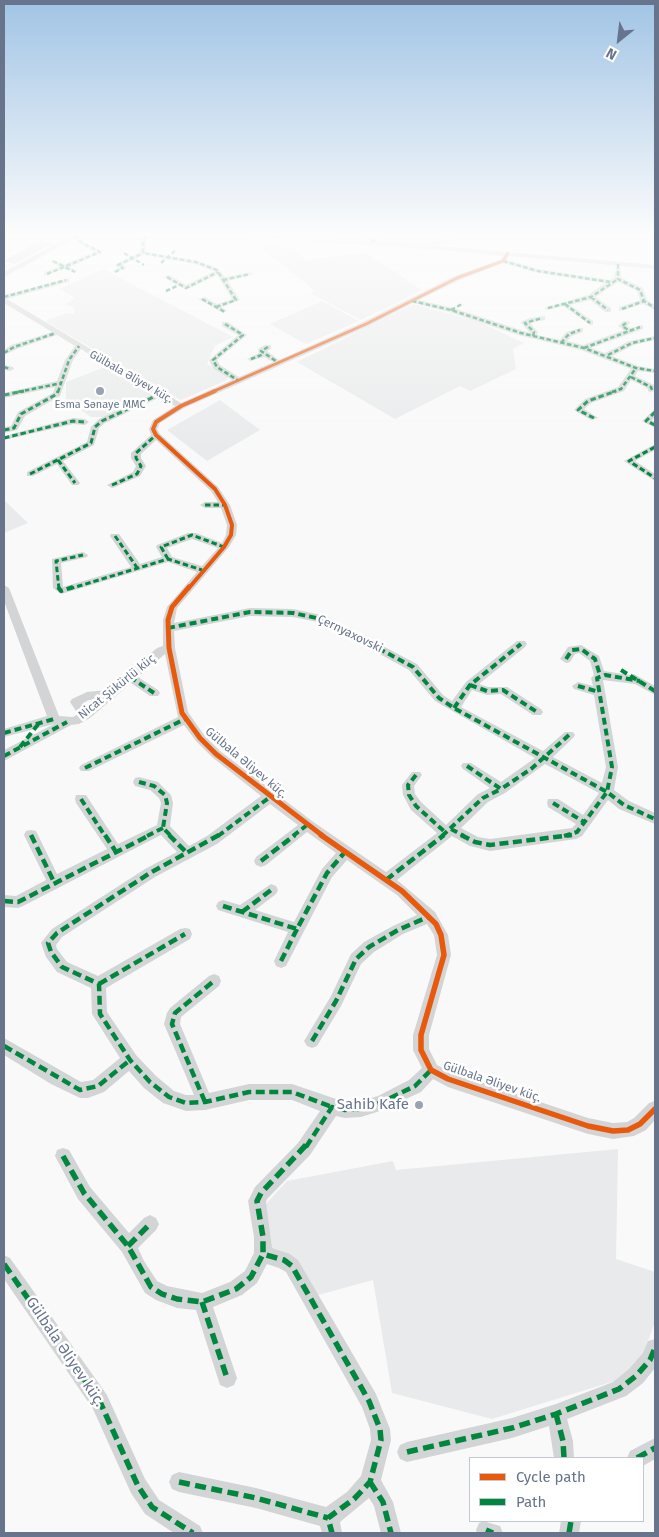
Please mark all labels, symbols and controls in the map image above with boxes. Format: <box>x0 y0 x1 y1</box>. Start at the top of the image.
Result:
north arrow <box>594 15 644 65</box>
text: N <box>603 44 620 63</box>
street label: Gülbala Əliyev küç. <box>87 348 175 406</box>
marker: Esma Sənaye MMC <box>94 385 106 397</box>
place label: Esma Sənaye MMC <box>54 398 146 412</box>
street label: Çernyaxovski <box>315 612 385 656</box>
street label: Nicat Şükürlü küç <box>76 652 158 722</box>
street label: Gülbala Əliyev küç. <box>202 725 290 801</box>
street label: Gülbala Əliyev küç. <box>441 1058 543 1106</box>
place label: Sahib Kafe <box>337 1096 409 1114</box>
marker: Sahib Kafe <box>413 1099 425 1111</box>
street label: Gülbala Əliyev küç. <box>22 1294 108 1410</box>
legend <box>469 1457 644 1522</box>
text: Cycle path <box>516 1468 586 1486</box>
text: Path <box>516 1493 546 1511</box>

